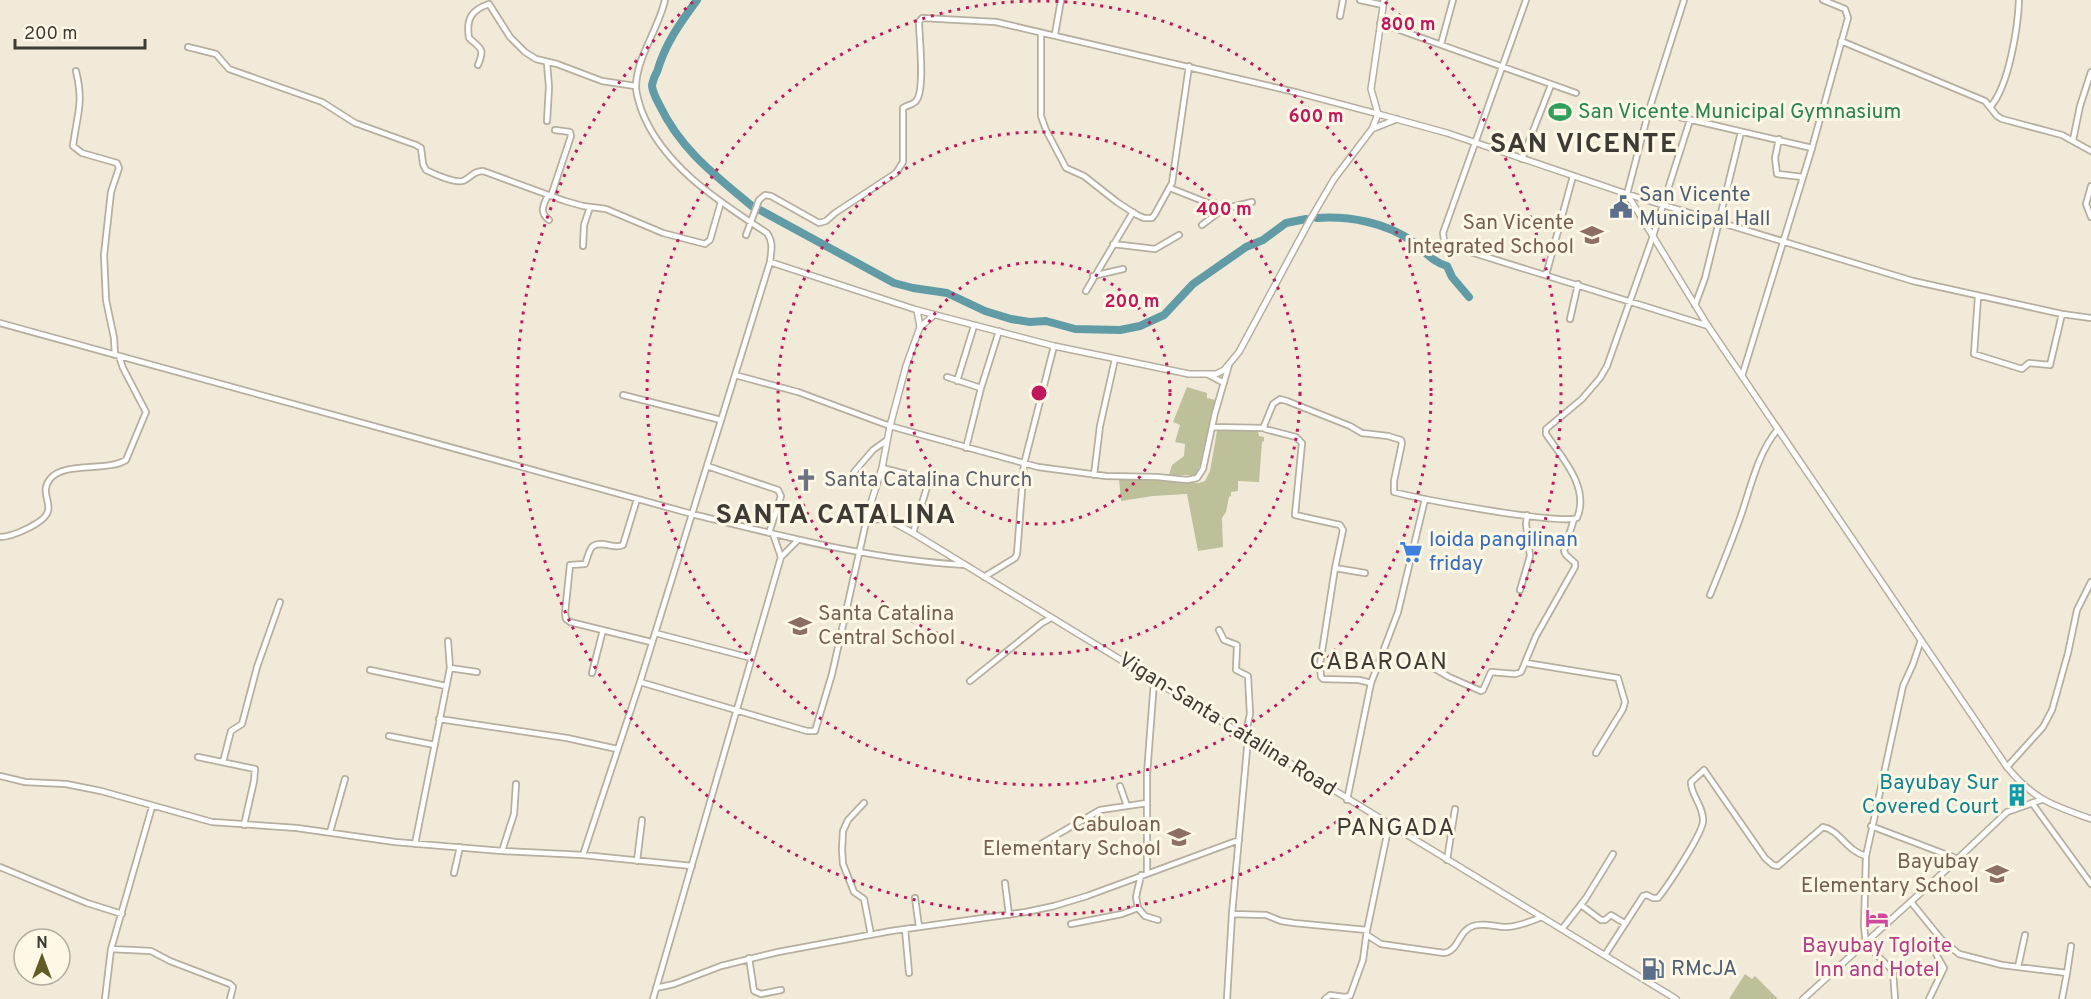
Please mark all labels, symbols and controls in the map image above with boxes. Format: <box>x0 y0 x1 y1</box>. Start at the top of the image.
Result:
scale bar <box>15 12 146 50</box>
text: 800 m <box>1380 14 1436 37</box>
text: 200 m <box>24 23 77 46</box>
sports icon: San Vicente Municipal Gymnasium <box>1547 99 1573 125</box>
place label: San Vicente Municipal Gymnasium <box>1578 99 1901 126</box>
text: 600 m <box>1288 106 1344 129</box>
district label: SAN VICENTE <box>1490 128 1678 162</box>
place label: San Vicente Municipal Hall <box>1639 182 1771 233</box>
public building icon: San Vicente Municipal Hall <box>1608 194 1634 220</box>
text: 400 m <box>1196 199 1252 222</box>
place label: San Vicente Integrated School <box>1406 210 1574 261</box>
school or university icon: San Vicente Integrated School <box>1579 222 1605 248</box>
text: 200 m <box>1104 291 1160 314</box>
centre of rings <box>1029 383 1049 403</box>
church icon: Santa Catalina Church <box>793 467 819 493</box>
place label: Santa Catalina Church <box>824 467 1032 494</box>
district label: SANTA CATALINA <box>715 499 957 533</box>
place label: loida pangilinan friday <box>1429 527 1578 578</box>
supermarket icon: loida pangilinan friday <box>1398 539 1424 565</box>
place label: Santa Catalina Central School <box>818 601 955 652</box>
school or university icon: Santa Catalina Central School <box>787 613 813 639</box>
street label: Vigan-Santa Catalina Road <box>1113 647 1341 803</box>
district label: CABAROAN <box>1310 648 1448 678</box>
place label: Bayubay Sur Covered Court <box>1862 770 1999 821</box>
building icon: Bayubay Sur Covered Court <box>2004 782 2030 808</box>
place label: Cabuloan Elementary School <box>983 812 1161 863</box>
district label: PANGADA <box>1336 814 1456 844</box>
school or university icon: Cabuloan Elementary School <box>1166 824 1192 850</box>
place label: Bayubay Elementary School <box>1801 849 1979 900</box>
school or university icon: Bayubay Elementary School <box>1984 861 2010 887</box>
hotel icon: Bayubay Tgloite Inn and Hotel <box>1864 905 1890 931</box>
north arrow <box>12 927 72 987</box>
place label: Bayubay Tgloite Inn and Hotel <box>1802 933 1952 984</box>
text: N <box>36 934 48 954</box>
fuel station icon: RMcJA <box>1640 956 1666 982</box>
place label: RMcJA <box>1671 956 1737 983</box>

